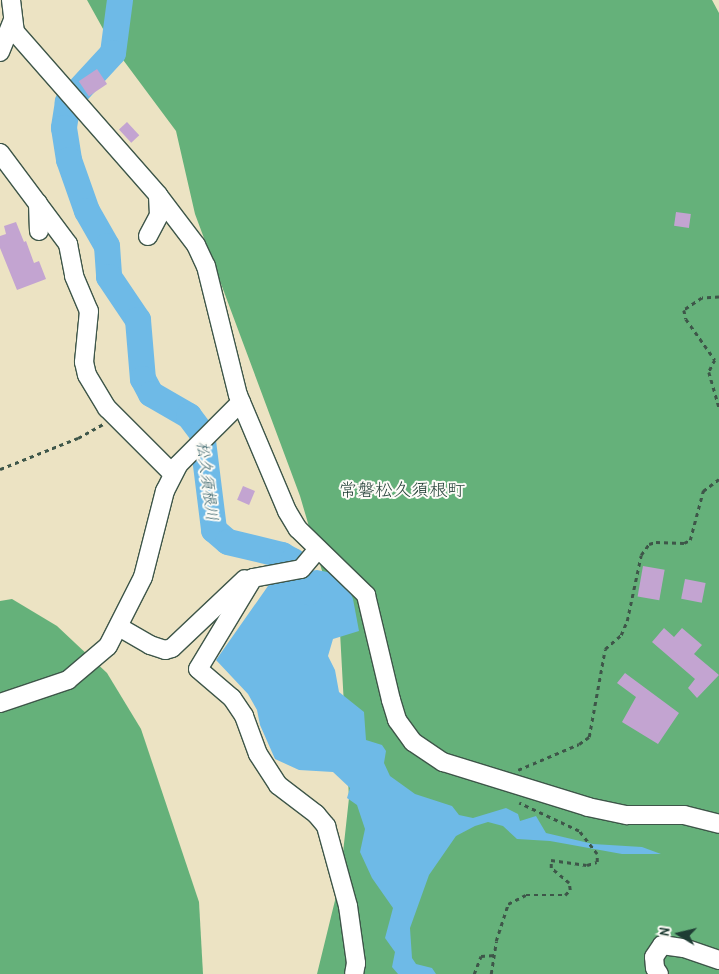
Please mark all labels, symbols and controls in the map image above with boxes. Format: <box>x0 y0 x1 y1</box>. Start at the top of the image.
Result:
water label: 松久須根川 <box>194 440 222 522</box>
district label: 常磐松久須根町 <box>339 479 465 501</box>
north arrow <box>654 909 704 959</box>
text: N <box>654 926 674 937</box>

